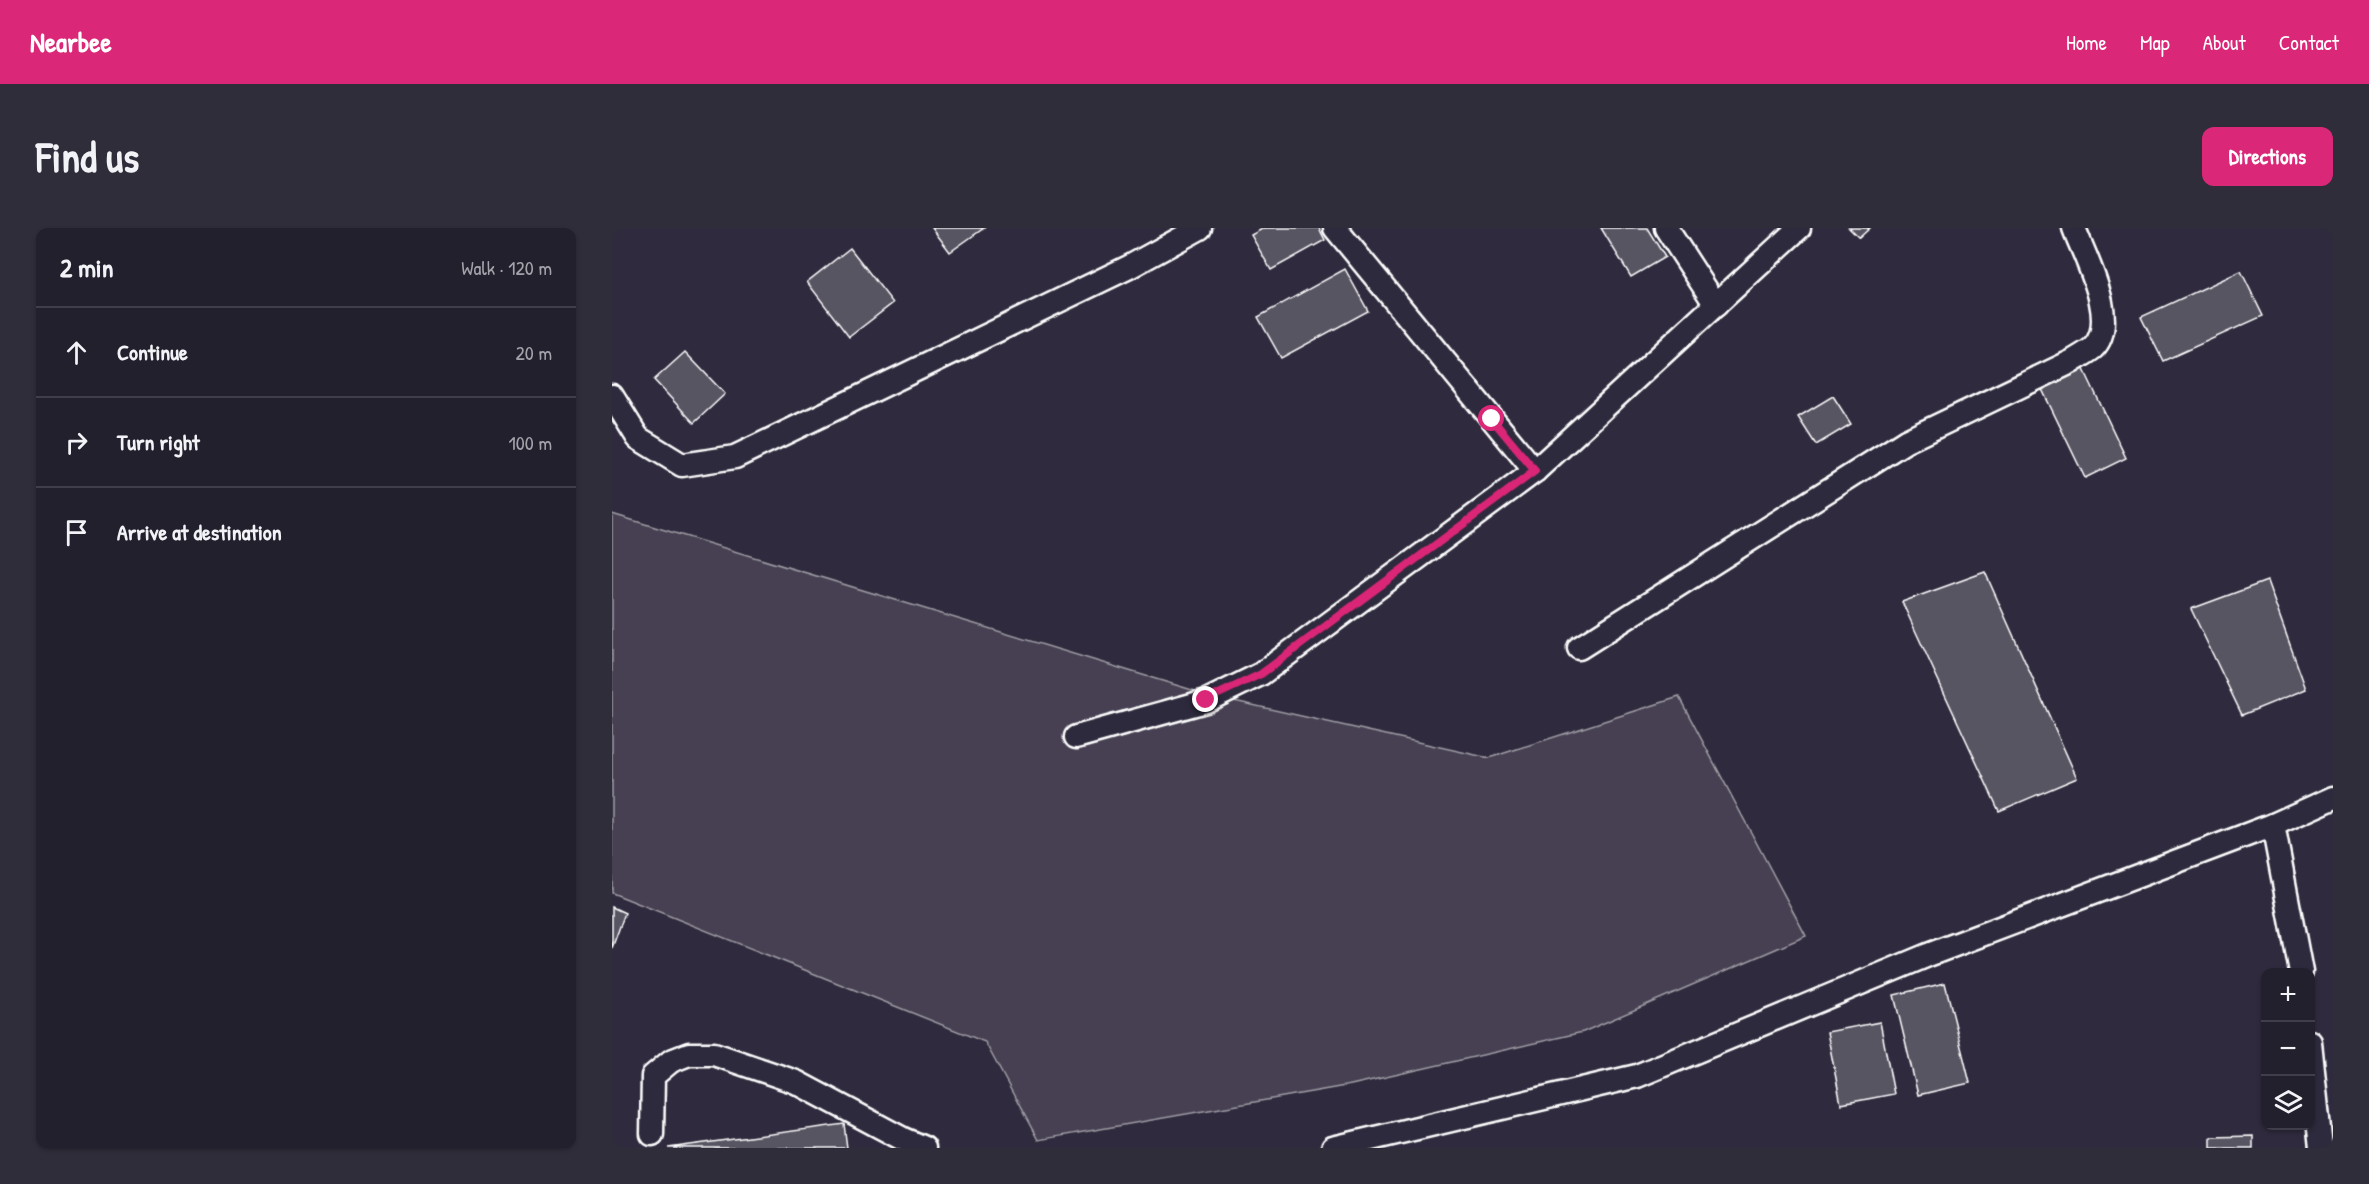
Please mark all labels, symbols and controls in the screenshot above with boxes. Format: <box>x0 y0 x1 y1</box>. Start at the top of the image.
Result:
text: Nearbee <box>30 23 112 61</box>
text: Home <box>2066 28 2107 57</box>
text: Map <box>2140 28 2170 57</box>
text: About <box>2203 28 2246 57</box>
text: Contact <box>2279 28 2339 57</box>
button: Directions <box>2202 127 2333 186</box>
text: Find us <box>36 128 139 185</box>
text: 2 min <box>60 250 113 285</box>
text: Walk · 120 m <box>461 254 552 281</box>
icon: ahead <box>60 336 93 369</box>
text: Continue <box>117 337 188 367</box>
text: 20 m <box>515 339 552 366</box>
route start <box>1478 405 1504 431</box>
icon: right <box>60 426 93 459</box>
text: Turn right <box>117 427 200 457</box>
text: 100 m <box>509 429 552 456</box>
icon: arrive <box>60 516 93 549</box>
text: Arrive at destination <box>117 517 282 547</box>
route end <box>1192 686 1218 712</box>
map controls <box>2261 968 2315 1130</box>
button: + <box>2261 968 2315 1022</box>
button: − <box>2261 1022 2315 1076</box>
button: layers <box>2261 1076 2315 1130</box>

